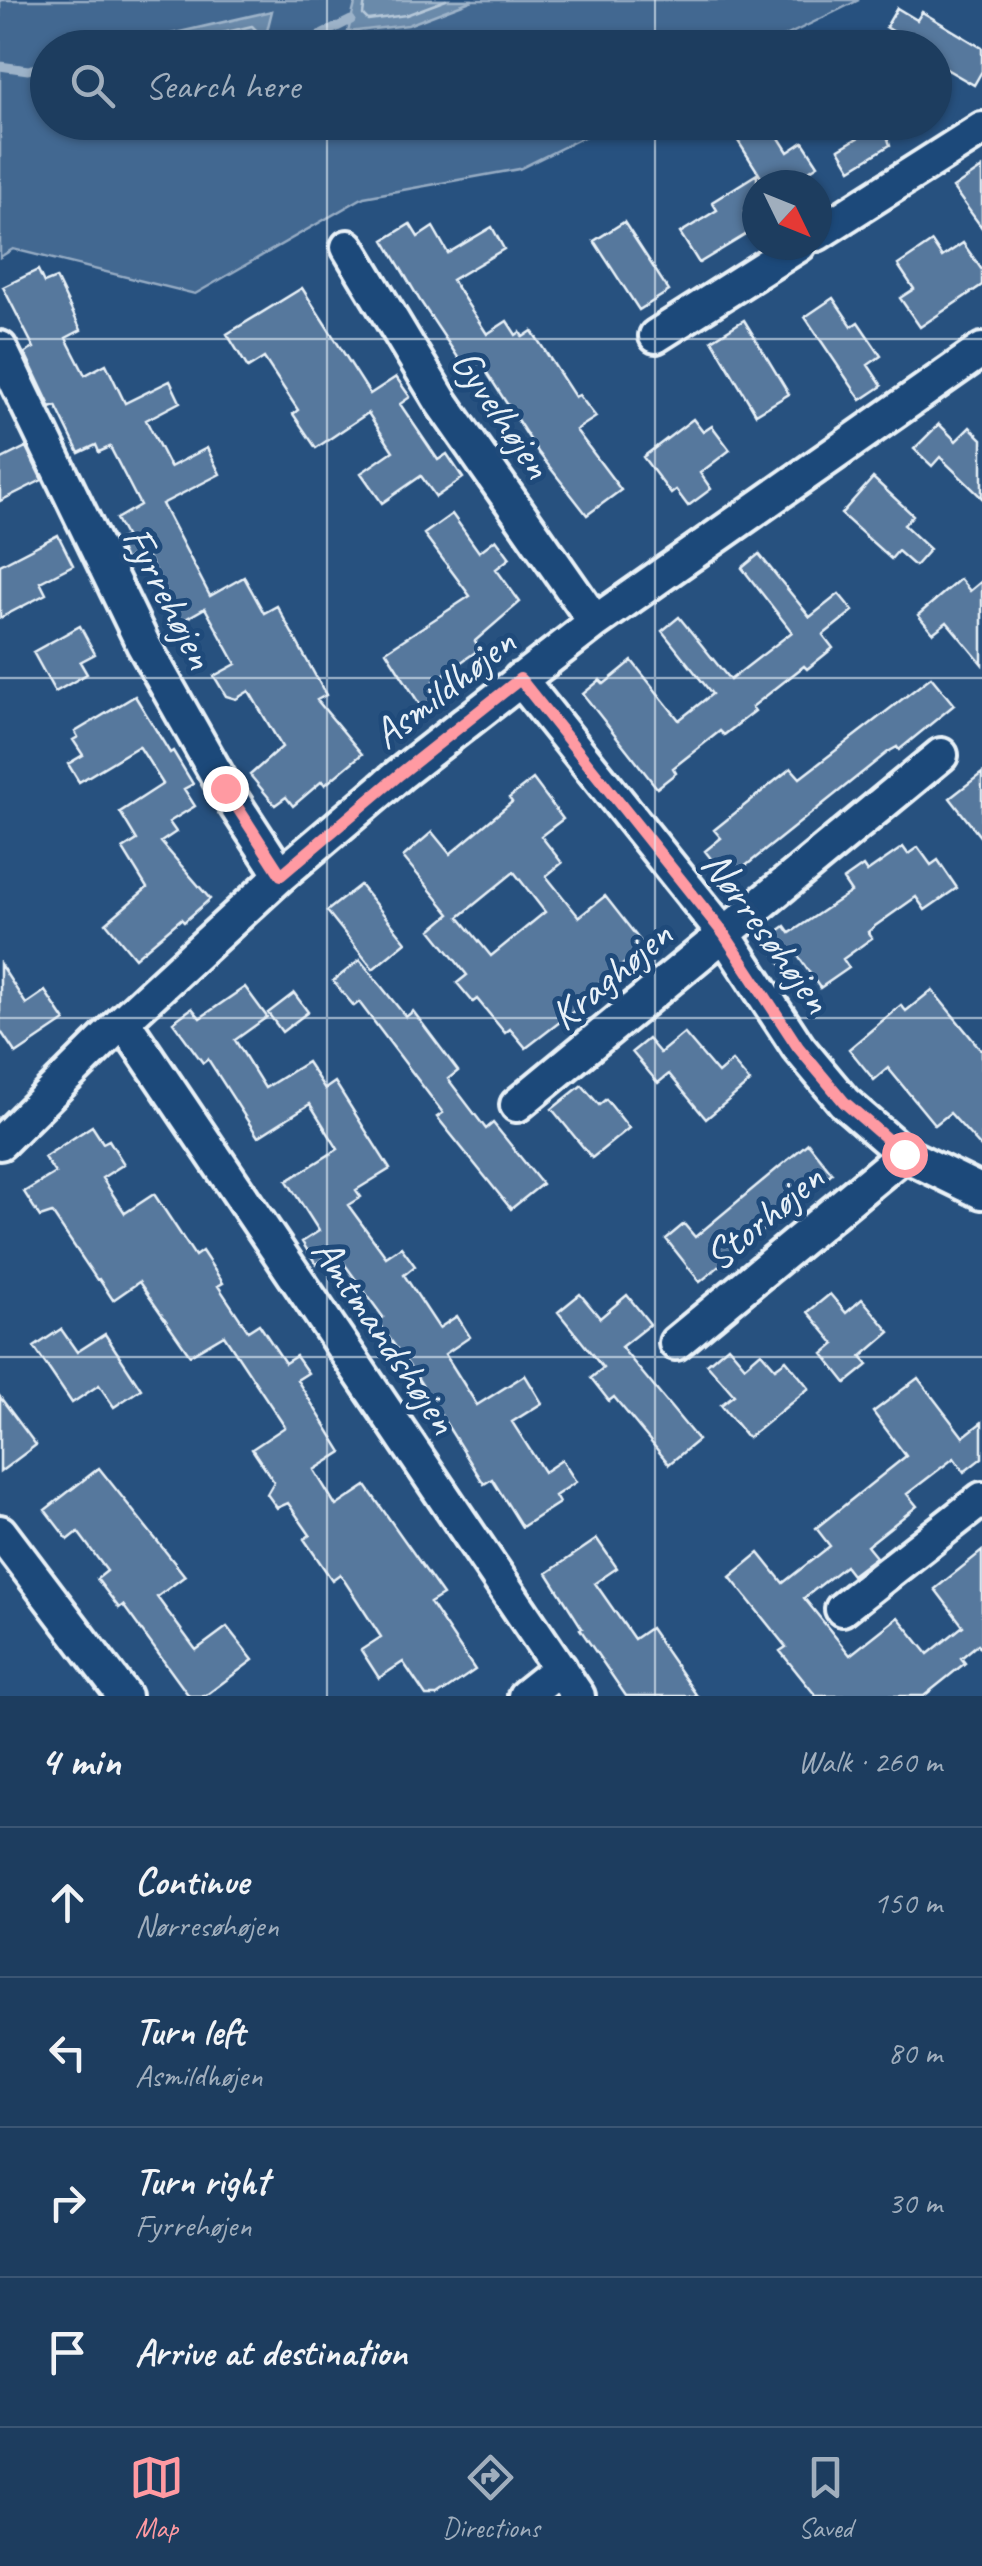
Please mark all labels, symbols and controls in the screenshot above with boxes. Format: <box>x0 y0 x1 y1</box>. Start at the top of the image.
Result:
search box <box>30 30 952 140</box>
icon: search <box>65 58 120 113</box>
text: Search here <box>145 62 300 109</box>
north arrow <box>742 170 832 260</box>
street label: Gyvelhøjen <box>439 339 565 490</box>
street label: Fyrrehøjen <box>110 518 227 679</box>
street label: Asmildhøjen <box>362 615 527 761</box>
route end <box>203 766 249 812</box>
street label: Nørresøhøjen <box>690 840 844 1025</box>
street label: Kraghøjen <box>539 908 684 1042</box>
route start <box>882 1132 928 1178</box>
street label: Storhøjen <box>693 1151 836 1282</box>
street label: Amtmandshøjen <box>300 1228 470 1445</box>
text: 4 min <box>40 1735 120 1788</box>
text: Walk · 260 m <box>798 1741 942 1782</box>
text: Continue <box>135 1858 249 1905</box>
icon: ahead <box>40 1875 95 1930</box>
text: 150 m <box>873 1882 942 1923</box>
text: Nørresøhøjen <box>135 1905 279 1946</box>
text: Turn left <box>135 2008 245 2055</box>
icon: left <box>40 2025 95 2080</box>
text: 80 m <box>888 2032 942 2073</box>
text: Asmildhøjen <box>135 2055 262 2096</box>
text: Turn right <box>135 2158 269 2205</box>
icon: right <box>40 2175 95 2230</box>
text: 30 m <box>888 2182 942 2223</box>
text: Fyrrehøjen <box>135 2205 251 2246</box>
icon: arrive <box>40 2325 95 2380</box>
text: Arrive at destination <box>135 2329 407 2376</box>
tab: Map <box>129 2450 184 2545</box>
tab: Directions <box>442 2450 540 2545</box>
tab: Saved <box>798 2450 853 2545</box>

